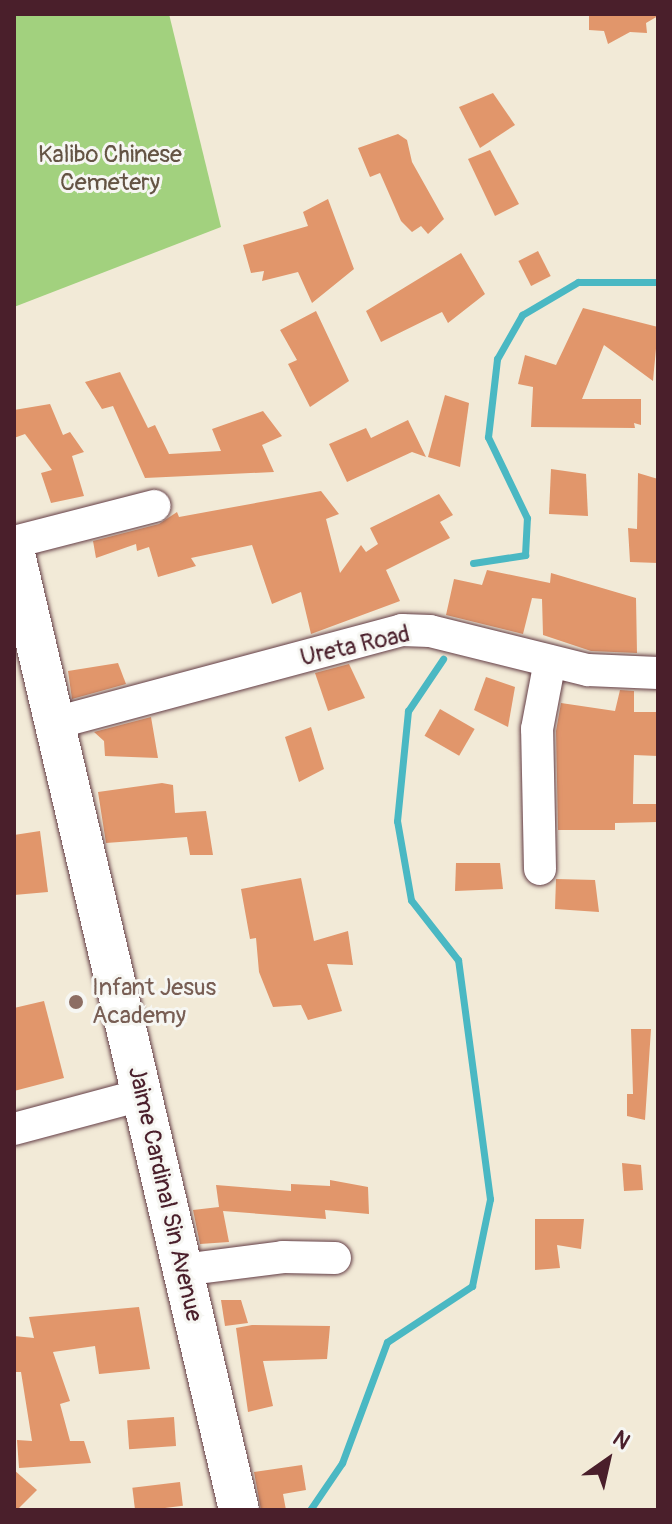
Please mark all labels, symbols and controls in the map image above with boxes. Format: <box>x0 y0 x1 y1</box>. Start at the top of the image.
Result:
park label: Kalibo Chinese Cemetery <box>38 141 182 197</box>
street label: Ureta Road <box>297 619 413 673</box>
place label: Infant Jesus Academy <box>92 974 216 1030</box>
marker: Infant Jesus Academy <box>67 993 85 1011</box>
street label: Jaime Cardinal Sin Avenue <box>122 1064 208 1324</box>
north arrow <box>568 1420 648 1500</box>
text: N <box>607 1424 635 1456</box>

